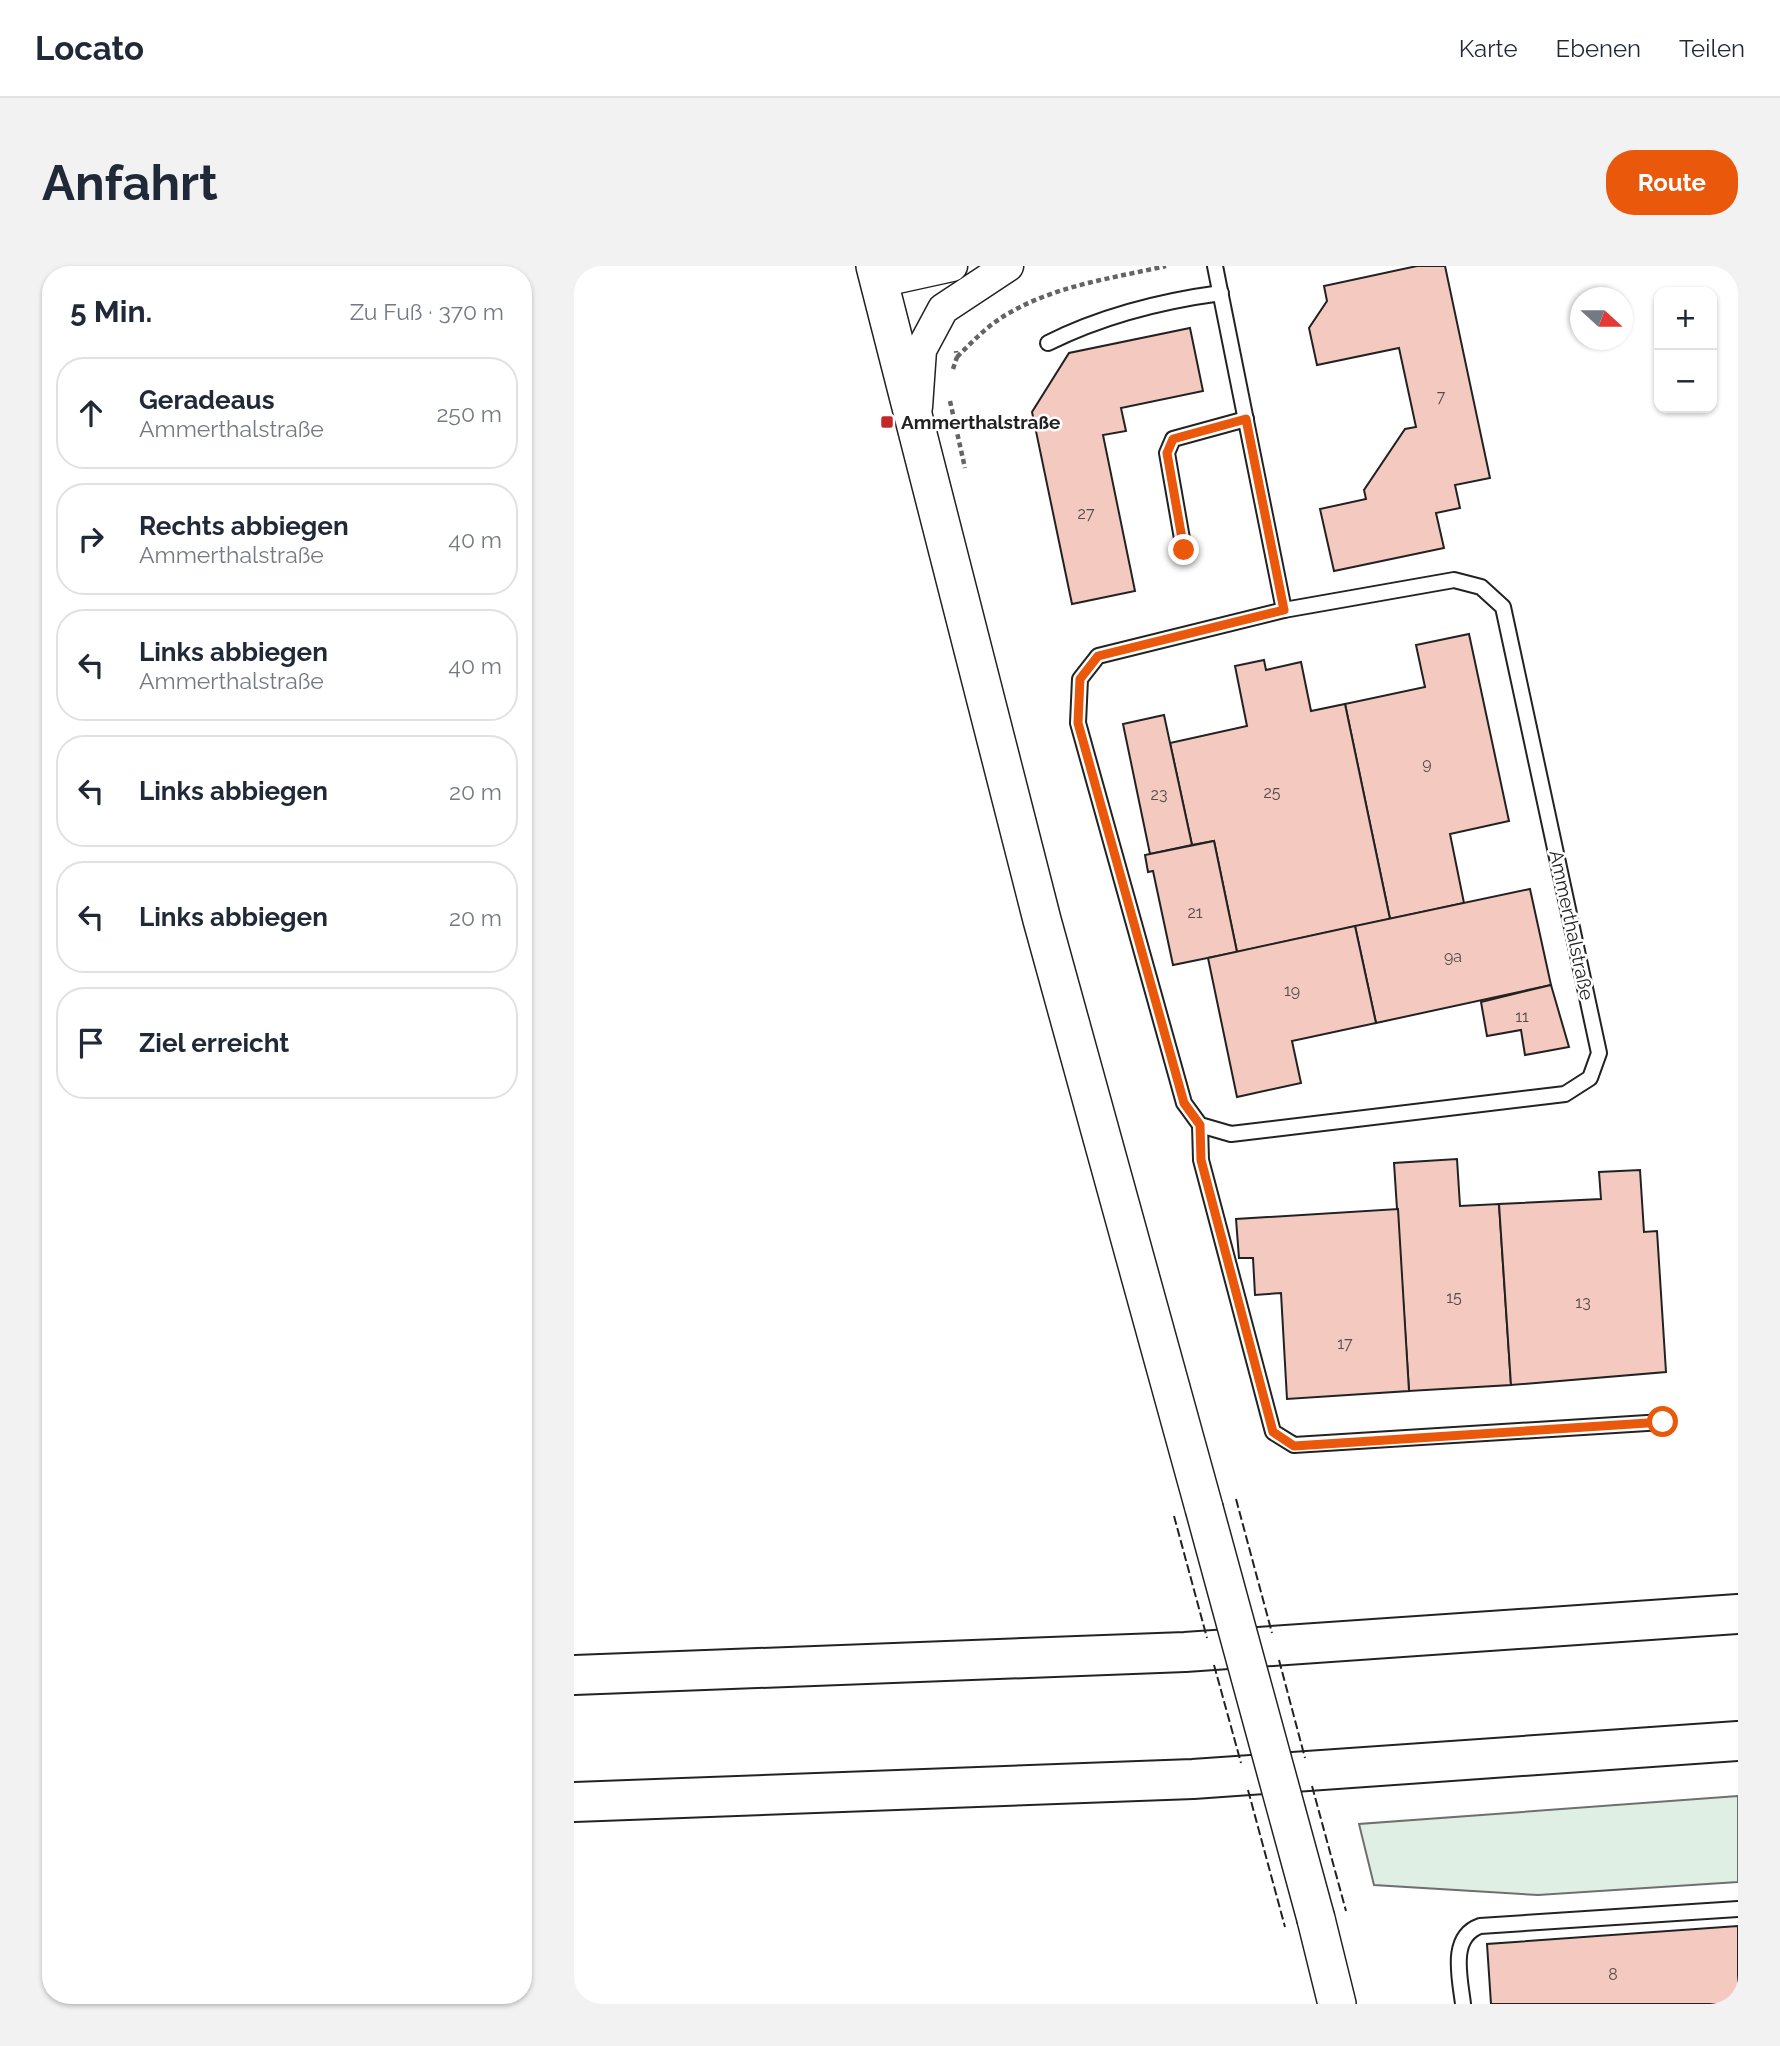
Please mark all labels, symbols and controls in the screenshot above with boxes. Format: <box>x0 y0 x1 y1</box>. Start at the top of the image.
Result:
text: Locato <box>35 29 144 68</box>
text: Karte <box>1459 34 1518 63</box>
text: Ebenen <box>1556 34 1641 63</box>
text: Teilen <box>1679 34 1745 63</box>
button: Route <box>1606 150 1738 215</box>
text: Anfahrt <box>42 154 218 211</box>
north arrow <box>1570 287 1633 350</box>
map controls <box>1654 287 1717 413</box>
button: + <box>1654 287 1717 350</box>
text: 5 Min. <box>70 294 152 329</box>
text: Zu Fuß · 370 m <box>350 298 504 325</box>
button: − <box>1654 350 1717 413</box>
text: Geradeaus <box>139 385 275 415</box>
house number: 7 <box>1437 387 1446 406</box>
icon: ahead <box>72 394 110 432</box>
text: 250 m <box>436 400 502 427</box>
place label: Ammerthalstraße <box>901 411 1060 433</box>
marker: Ammerthalstraße <box>879 414 895 430</box>
text: Ammerthalstraße <box>139 415 324 442</box>
house number: 27 <box>1078 504 1095 523</box>
text: Rechts abbiegen <box>139 511 349 541</box>
icon: right <box>72 520 110 558</box>
text: 40 m <box>448 526 502 553</box>
route end <box>1168 534 1199 565</box>
text: Ammerthalstraße <box>139 541 324 568</box>
text: Links abbiegen <box>139 637 328 667</box>
icon: left <box>72 646 110 684</box>
text: 40 m <box>448 652 502 679</box>
text: Ammerthalstraße <box>139 667 324 694</box>
house number: 9 <box>1422 754 1432 773</box>
icon: left <box>72 772 110 810</box>
text: Links abbiegen <box>139 776 328 806</box>
text: 20 m <box>449 778 502 805</box>
house number: 25 <box>1263 783 1281 802</box>
house number: 23 <box>1151 785 1167 804</box>
street label: Ammerthalstraße <box>1545 848 1599 1002</box>
icon: left <box>72 898 110 936</box>
text: Links abbiegen <box>139 902 328 932</box>
house number: 21 <box>1187 903 1203 922</box>
text: 20 m <box>449 904 502 931</box>
house number: 9a <box>1444 947 1462 966</box>
house number: 19 <box>1284 981 1300 1000</box>
house number: 11 <box>1515 1007 1529 1026</box>
icon: arrive <box>72 1024 110 1062</box>
text: Ziel erreicht <box>139 1028 289 1058</box>
house number: 15 <box>1446 1288 1462 1307</box>
house number: 13 <box>1575 1293 1591 1312</box>
house number: 17 <box>1337 1334 1353 1353</box>
route start <box>1647 1406 1678 1437</box>
house number: 8 <box>1608 1965 1618 1984</box>

